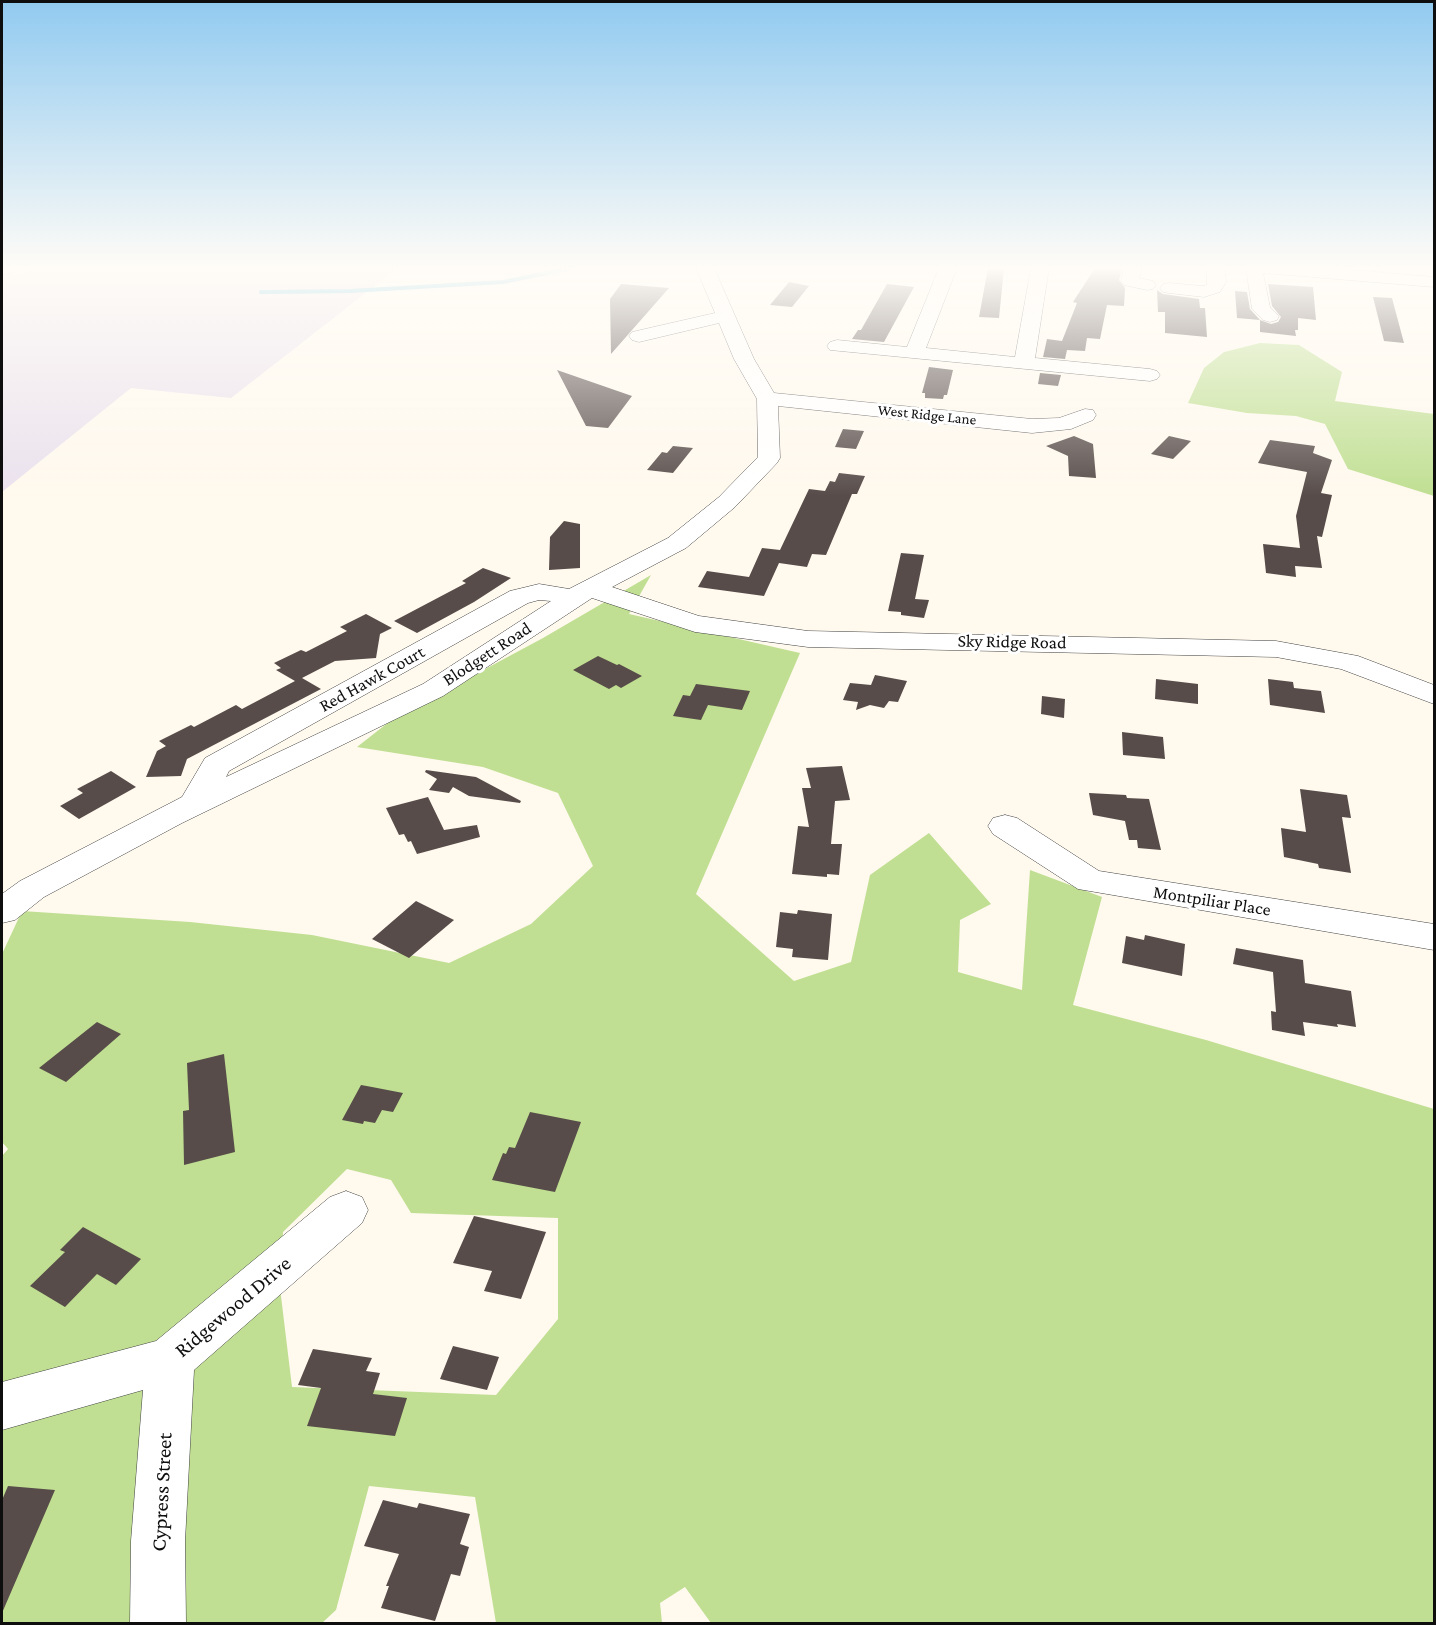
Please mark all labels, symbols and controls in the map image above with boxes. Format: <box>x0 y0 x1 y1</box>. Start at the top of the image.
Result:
street label: West Ridge Lane <box>877 401 977 429</box>
street label: Blodgett Road <box>439 617 535 691</box>
street label: Sky Ridge Road <box>957 630 1067 654</box>
street label: Red Hawk Court <box>316 641 428 717</box>
street label: Montpiliar Place <box>1152 881 1272 921</box>
street label: Ridgewood Drive <box>170 1251 296 1363</box>
street label: Cypress Street <box>146 1432 178 1552</box>

